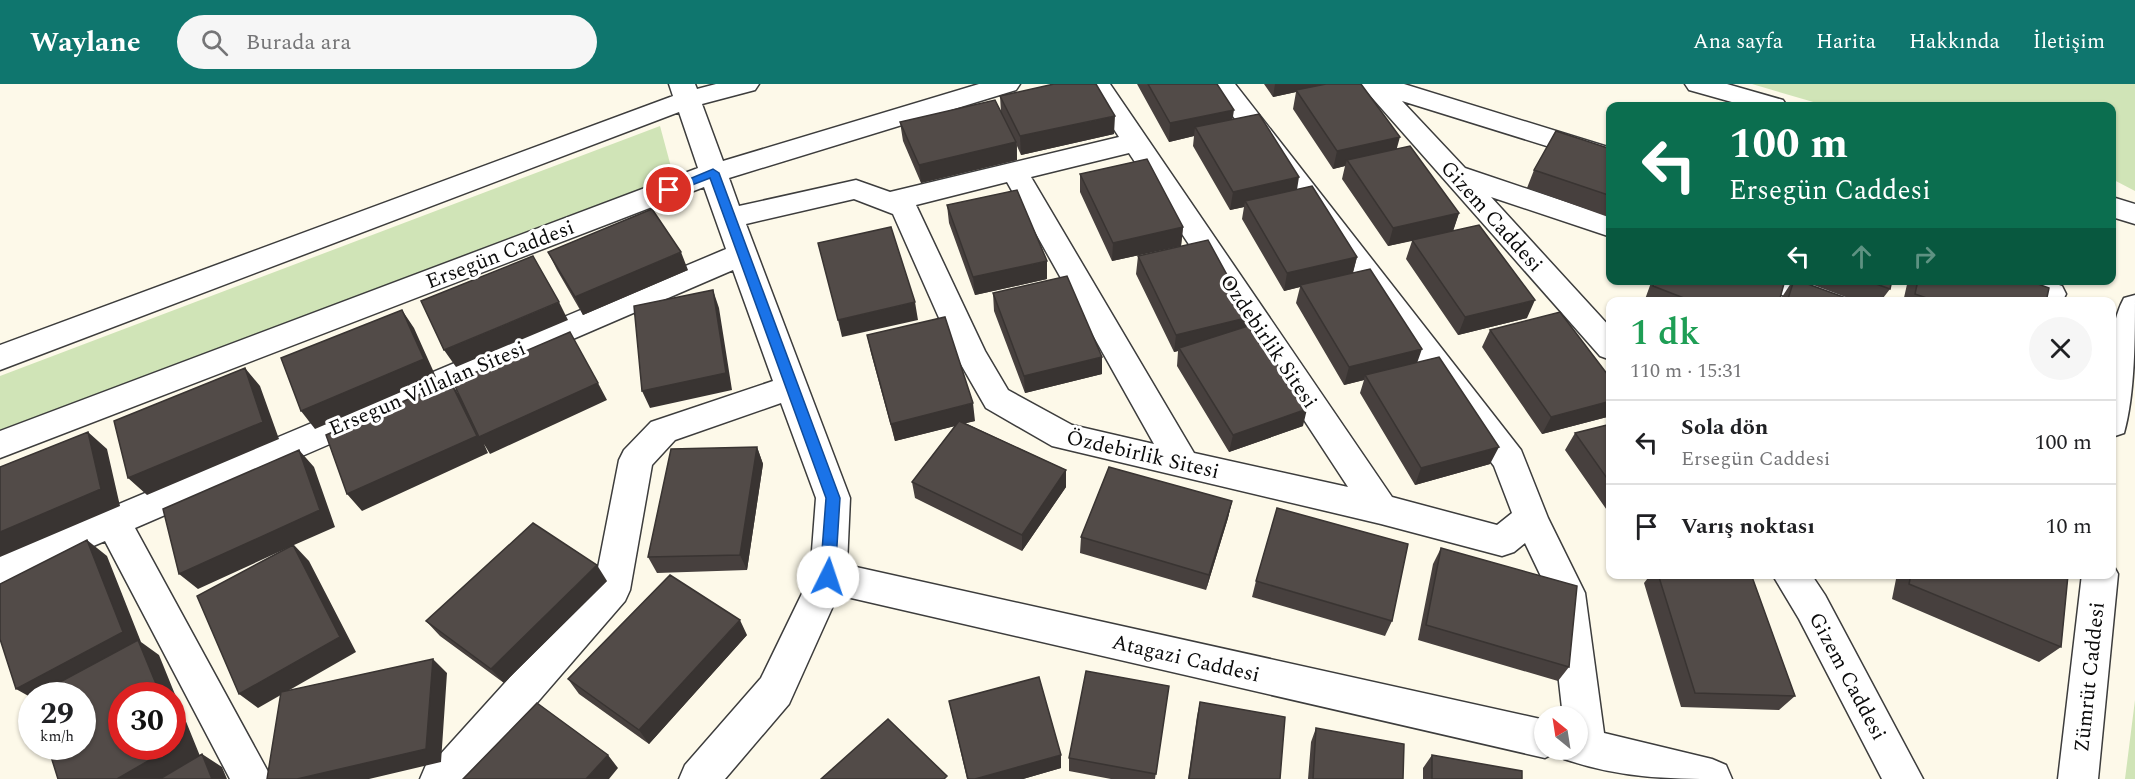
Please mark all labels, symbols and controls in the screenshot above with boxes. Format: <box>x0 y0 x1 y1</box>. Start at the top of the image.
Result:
search box <box>177 15 597 69</box>
text: Waylane <box>30 21 141 64</box>
icon: search <box>198 26 231 59</box>
text: Burada ara <box>246 26 351 59</box>
text: Ana sayfa <box>1693 26 1783 58</box>
text: Harita <box>1816 26 1876 58</box>
text: Hakkında <box>1909 26 2000 58</box>
text: İletişim <box>2033 26 2105 58</box>
text: 100 m <box>1729 113 1848 176</box>
icon: left <box>1630 126 1708 204</box>
street label: Gizem Caddesi <box>1432 154 1550 280</box>
pin <box>643 164 694 215</box>
text: Ersegün Caddesi <box>1729 170 1931 212</box>
icon: arrive <box>652 173 685 206</box>
street label: Ersegün Caddesi <box>421 212 579 298</box>
icon: left <box>1782 240 1815 273</box>
icon: ahead <box>1845 240 1878 273</box>
icon: right <box>1908 240 1941 273</box>
street label: Ozdebirlik Sitesi <box>1211 268 1325 415</box>
text: 1 dk <box>1630 306 1700 361</box>
button: close <box>2029 317 2092 380</box>
street label: Ersegun Villalan Sitesi <box>324 333 531 445</box>
text: 110 m · 15:31 <box>1630 356 1742 386</box>
text: Sola dön <box>1681 411 1768 444</box>
street label: Özdebirlik Sitesi <box>1063 422 1222 488</box>
icon: left <box>1630 426 1663 459</box>
text: 100 m <box>2035 426 2092 459</box>
text: Ersegün Caddesi <box>1681 444 1830 474</box>
icon: arrive <box>1630 510 1663 543</box>
text: Varış noktası <box>1681 510 1815 543</box>
text: 10 m <box>2046 510 2092 543</box>
position arrow <box>796 545 860 609</box>
street label: Zümrüt Caddesi <box>2066 600 2114 754</box>
street label: Gizem Caddesi <box>1800 607 1894 746</box>
street label: Atagazi Caddesi <box>1109 626 1263 692</box>
speed limit sign: 30 <box>108 682 186 760</box>
text: 29 <box>40 691 74 737</box>
north arrow <box>1534 706 1588 760</box>
map controls <box>1534 706 1588 760</box>
text: km/h <box>40 725 74 748</box>

